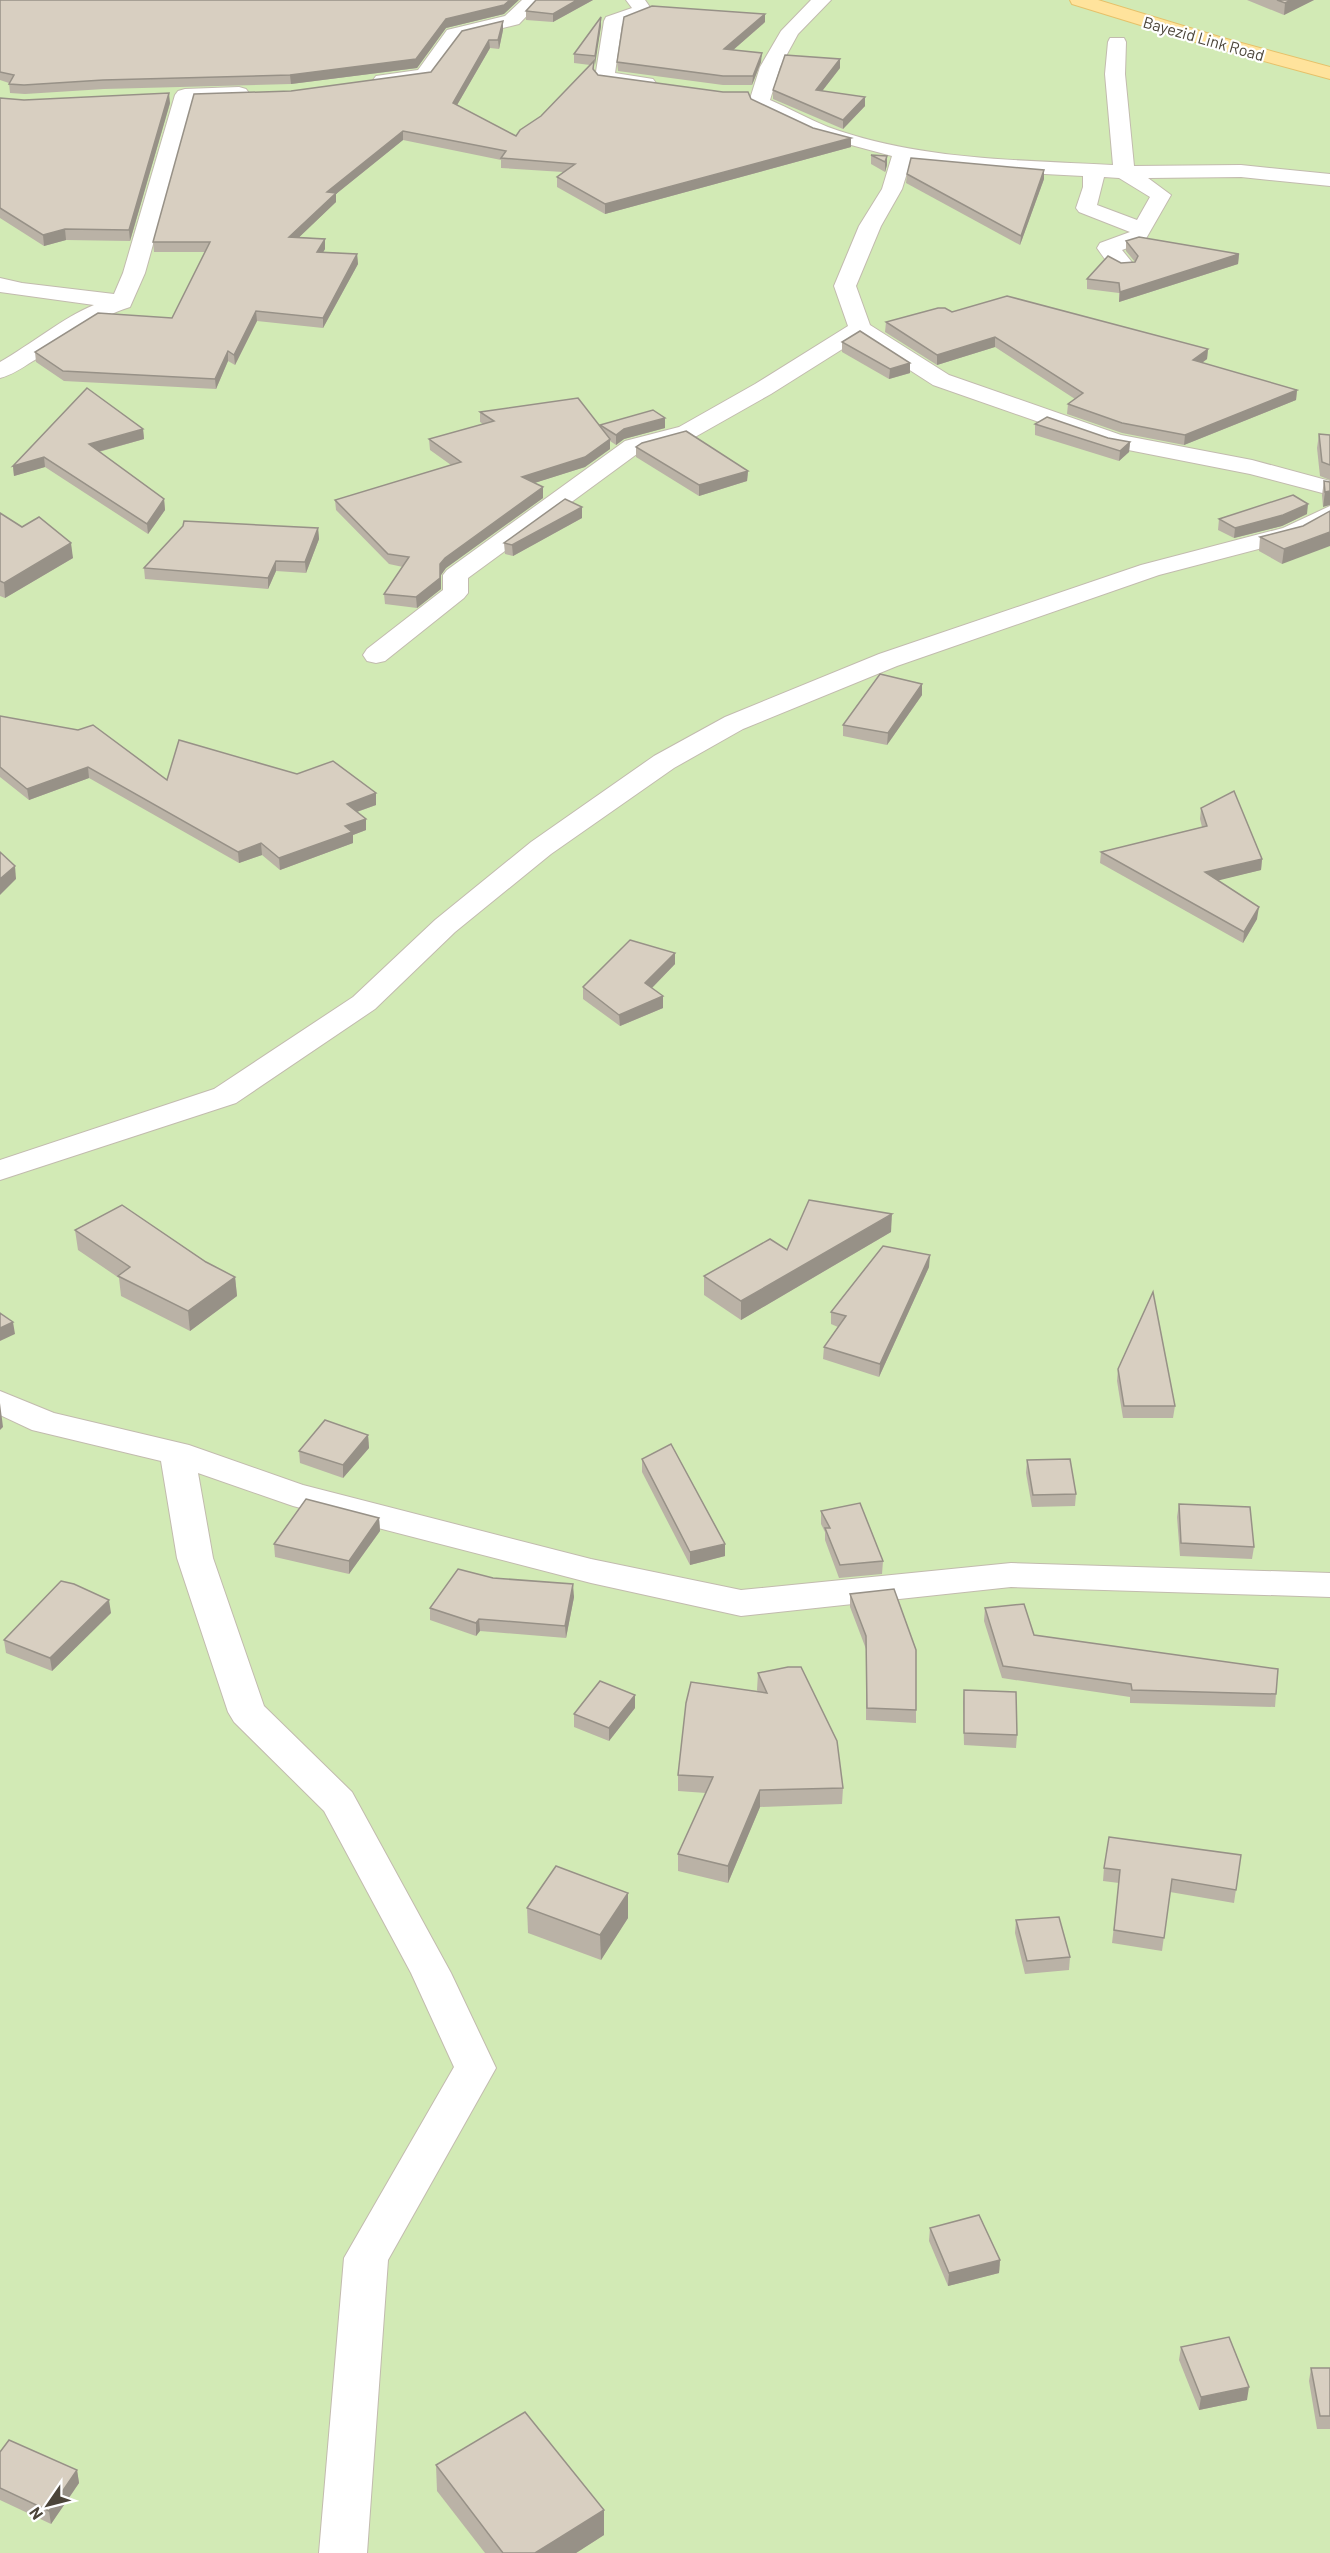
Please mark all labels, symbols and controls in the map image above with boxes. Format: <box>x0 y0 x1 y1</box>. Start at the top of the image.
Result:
street label: Bayezid Link Road <box>1141 12 1267 64</box>
north arrow <box>18 2475 78 2535</box>
text: N <box>24 2504 46 2524</box>

